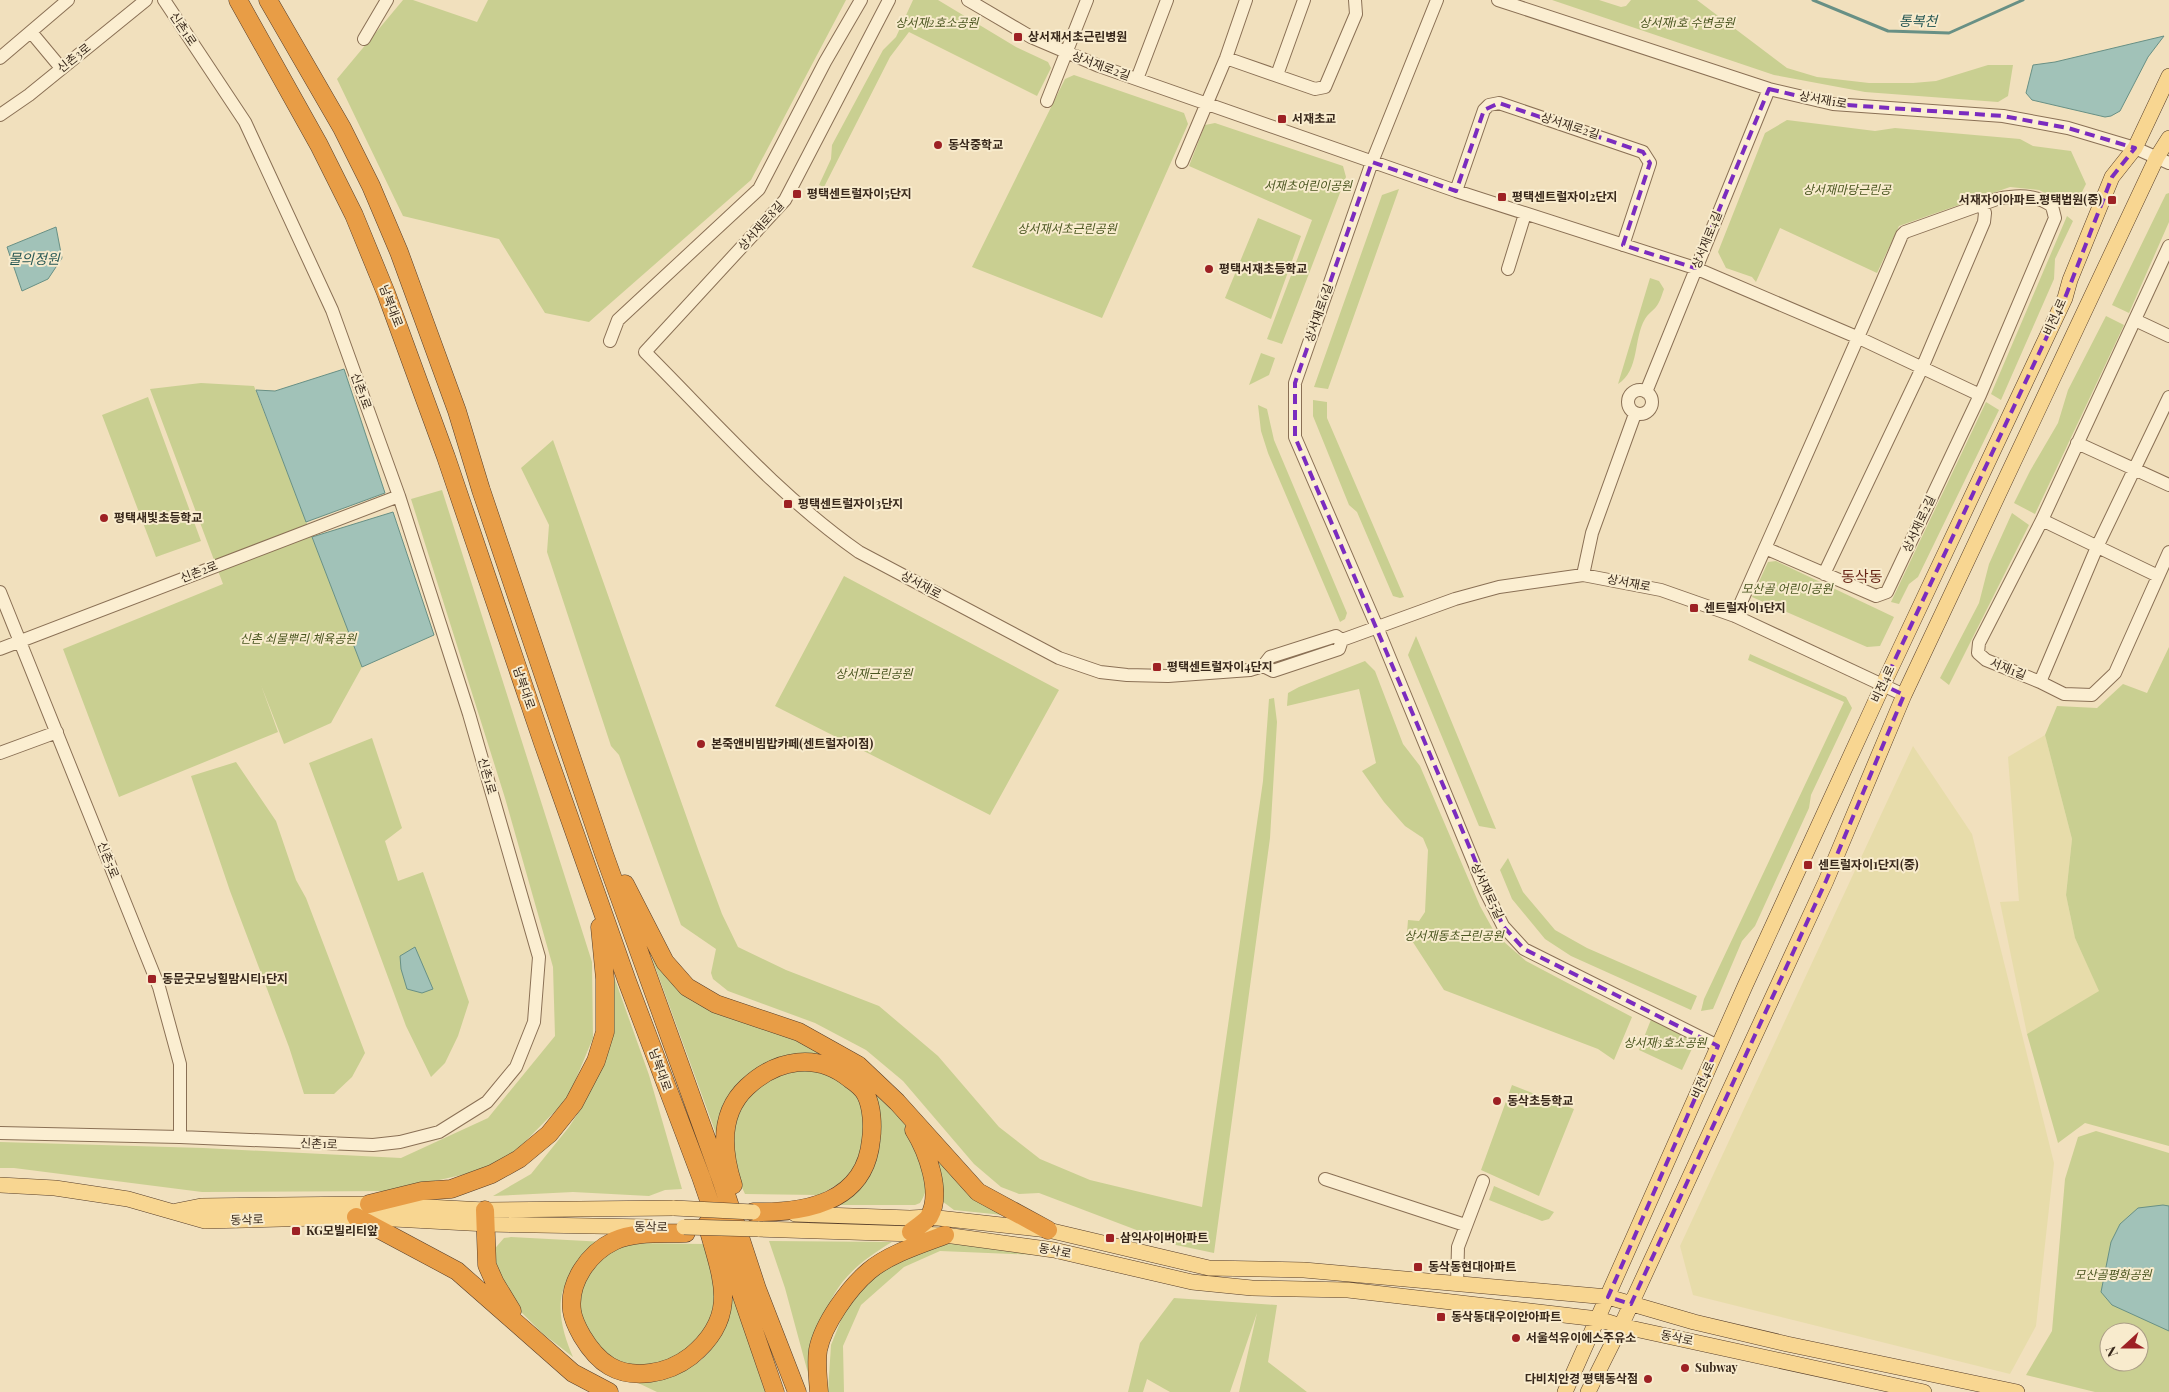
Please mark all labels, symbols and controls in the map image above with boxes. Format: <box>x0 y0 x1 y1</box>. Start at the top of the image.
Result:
street label: 신촌1로 <box>167 8 201 48</box>
water label: 통복천 <box>1899 11 1939 30</box>
park label: 상서재2호소공원 <box>895 14 980 30</box>
park label: 상서재1호 수변공원 <box>1639 14 1736 30</box>
place label: 상서재서초근린병원 <box>1028 28 1127 44</box>
marker: 상서재서초근린병원 <box>1012 31 1024 43</box>
street label: 신촌3로 <box>53 39 93 76</box>
street label: 상서재로2길 <box>1070 47 1133 83</box>
street label: 상서재1로 <box>1798 87 1848 111</box>
street label: 상서재로2길 <box>1539 108 1602 142</box>
place label: 서재초교 <box>1292 110 1336 126</box>
marker: 서재초교 <box>1276 113 1288 125</box>
place label: 동삭중학교 <box>948 136 1003 152</box>
marker: 동삭중학교 <box>932 139 944 151</box>
park label: 서재초어린이공원 <box>1264 177 1353 193</box>
park label: 상서재마당근린공 <box>1803 181 1892 197</box>
place label: 평택센트럴자이5단지 <box>807 185 912 201</box>
marker: 평택센트럴자이5단지 <box>791 188 803 200</box>
place label: 평택센트럴자이2단지 <box>1512 188 1618 204</box>
marker: 평택센트럴자이2단지 <box>1496 191 1508 203</box>
place label: 서재자이아파트.평택법원(중) <box>1959 191 2102 207</box>
marker: 서재자이아파트.평택법원(중) <box>2106 194 2118 206</box>
street label: 상서재로8길 <box>734 197 787 254</box>
street label: 상서재로4길 <box>1687 208 1725 271</box>
park label: 상서재서초근린공원 <box>1017 220 1118 236</box>
water label: 물의정원 <box>8 249 61 268</box>
place label: 평택서재초등학교 <box>1219 260 1307 276</box>
marker: 평택서재초등학교 <box>1203 263 1215 275</box>
street label: 상서재로6길 <box>1300 281 1336 344</box>
street label: 남북대로 <box>377 282 407 329</box>
street label: 비전4로 <box>2039 295 2069 338</box>
street label: 신촌1로 <box>348 370 376 411</box>
street label: 상서재로2길 <box>1898 493 1938 555</box>
place label: 평택센트럴자이3단지 <box>798 495 903 511</box>
marker: 평택센트럴자이3단지 <box>782 498 794 510</box>
place label: 평택새빛초등학교 <box>114 509 202 525</box>
marker: 평택새빛초등학교 <box>98 512 110 524</box>
street label: 신촌2로 <box>178 557 220 586</box>
district label: 동삭동 <box>1841 566 1883 586</box>
street label: 상서재로 <box>898 567 945 602</box>
street label: 상서재로 <box>1606 570 1652 594</box>
park label: 모산골 어린이공원 <box>1741 580 1834 596</box>
place label: 센트럴자이1단지 <box>1704 599 1786 615</box>
marker: 센트럴자이1단지 <box>1688 602 1700 614</box>
park label: 신촌 쇠물뿌리 체육공원 <box>240 630 357 646</box>
street label: 서재1길 <box>1988 654 2029 683</box>
place label: 평택센트럴자이4단지 <box>1167 658 1273 674</box>
marker: 평택센트럴자이4단지 <box>1151 661 1163 673</box>
street label: 비전4로 <box>1867 662 1898 705</box>
street label: 남북대로 <box>510 664 540 711</box>
park label: 상서재근린공원 <box>835 665 914 681</box>
place label: 본죽앤비빔밥카페(센트럴자이점) <box>711 735 873 751</box>
marker: 본죽앤비빔밥카페(센트럴자이점) <box>695 738 707 750</box>
street label: 신촌1로 <box>475 755 501 796</box>
street label: 신촌5로 <box>94 839 123 880</box>
place label: 센트럴자이1단지(중) <box>1818 856 1919 872</box>
marker: 센트럴자이1단지(중) <box>1802 859 1814 871</box>
street label: 상서재로5길 <box>1468 860 1508 921</box>
park label: 상서재동초근린공원 <box>1404 927 1505 943</box>
place label: 동문굿모닝힐맘시티1단지 <box>162 970 288 986</box>
marker: 동문굿모닝힐맘시티1단지 <box>146 973 158 985</box>
park label: 상서재3호소공원 <box>1623 1034 1708 1050</box>
street label: 남북대로 <box>646 1046 676 1093</box>
street label: 비전4로 <box>1687 1058 1717 1101</box>
place label: 동삭초등학교 <box>1507 1092 1573 1108</box>
marker: 동삭초등학교 <box>1491 1095 1503 1107</box>
street label: 신촌1로 <box>300 1134 338 1152</box>
street label: 동삭로 <box>230 1210 264 1228</box>
street label: 동삭로 <box>634 1218 668 1234</box>
place label: KG모빌리티앞 <box>306 1222 378 1238</box>
marker: KG모빌리티앞 <box>290 1225 302 1237</box>
place label: 삼익사이버아파트 <box>1120 1229 1208 1245</box>
marker: 삼익사이버아파트 <box>1104 1232 1116 1244</box>
street label: 동삭로 <box>1037 1239 1073 1261</box>
place label: 동삭동현대아파트 <box>1428 1258 1516 1274</box>
marker: 동삭동현대아파트 <box>1412 1261 1424 1273</box>
park label: 모산골평화공원 <box>2074 1266 2153 1282</box>
place label: 동삭동대우이안아파트 <box>1451 1308 1561 1324</box>
marker: 동삭동대우이안아파트 <box>1435 1311 1447 1323</box>
north arrow <box>2099 1322 2149 1372</box>
street label: 동삭로 <box>1659 1326 1695 1348</box>
place label: 서울석유이에스주유소 <box>1526 1329 1636 1345</box>
marker: 서울석유이에스주유소 <box>1510 1332 1522 1344</box>
text: N <box>2101 1344 2122 1360</box>
place label: Subway <box>1695 1359 1739 1375</box>
marker: Subway <box>1679 1362 1691 1374</box>
place label: 다비치안경 평택동삭점 <box>1525 1370 1638 1386</box>
marker: 다비치안경 평택동삭점 <box>1642 1373 1654 1385</box>

